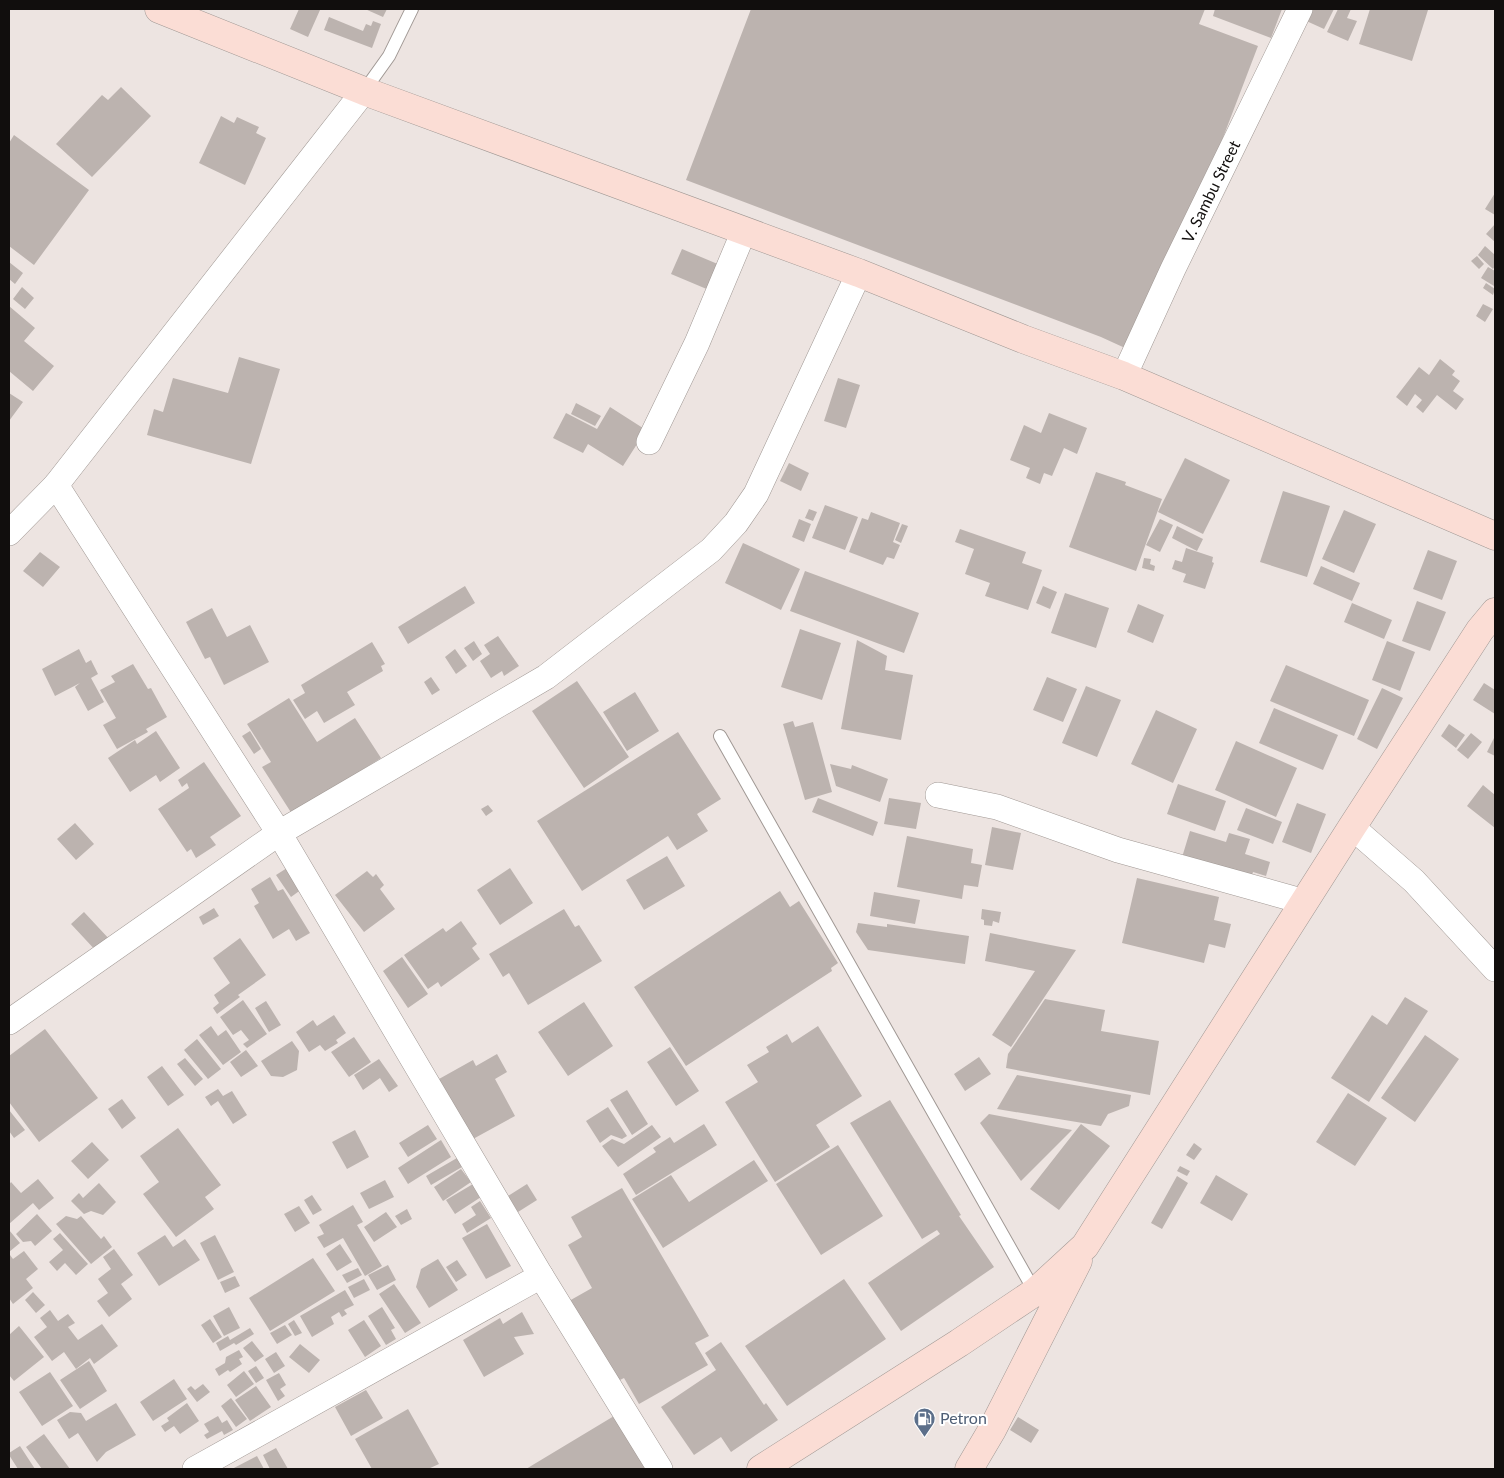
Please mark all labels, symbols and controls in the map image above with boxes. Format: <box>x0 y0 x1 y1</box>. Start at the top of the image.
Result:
street label: V. Sambu Street <box>1177 137 1244 245</box>
fuel station icon: Petron <box>912 1406 936 1437</box>
place label: Petron <box>940 1408 987 1427</box>

